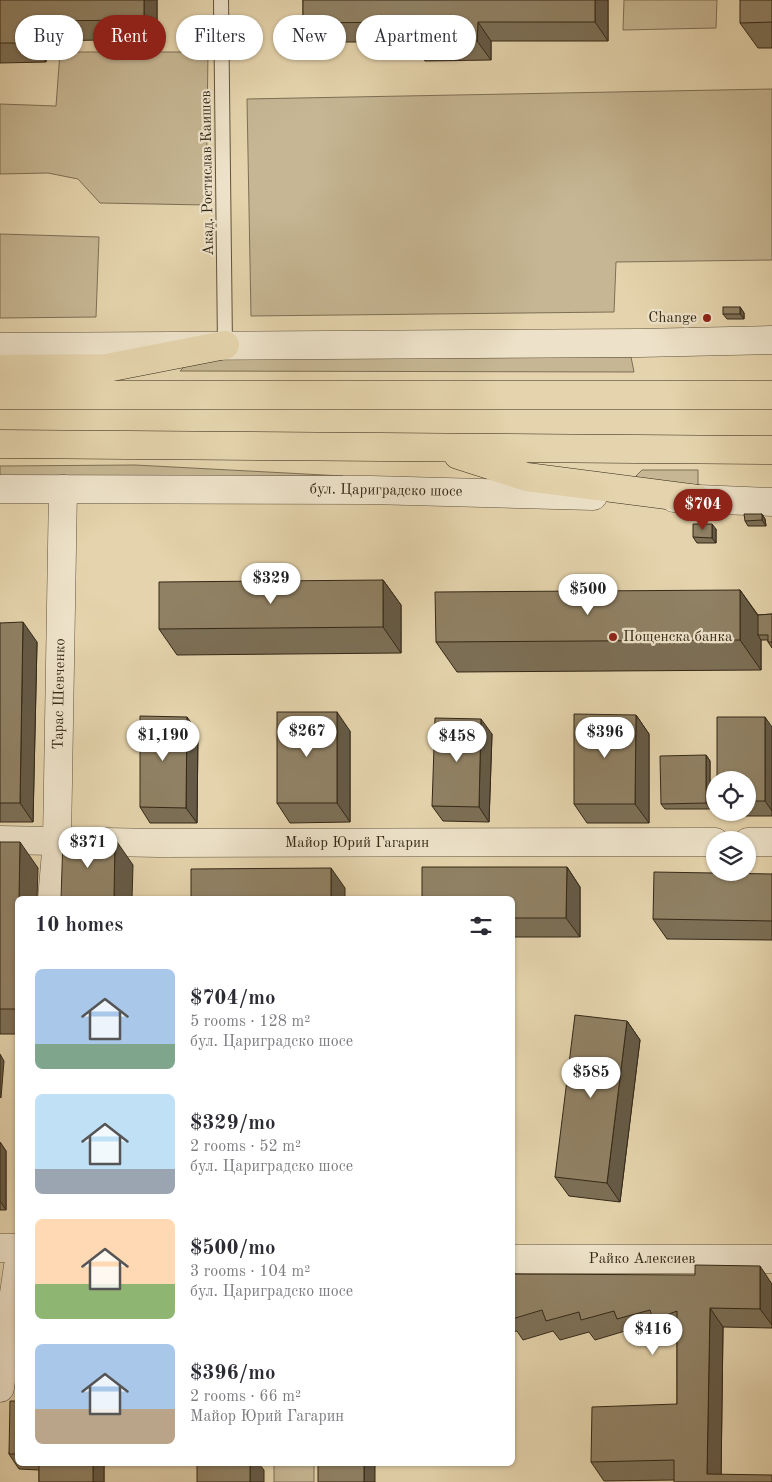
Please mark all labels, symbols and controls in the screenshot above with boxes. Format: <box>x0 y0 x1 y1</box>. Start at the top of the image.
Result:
chip: Buy <box>15 15 83 60</box>
chip: Rent <box>93 15 166 60</box>
chip: Filters <box>176 15 263 60</box>
chip: New <box>273 15 346 60</box>
chip: Apartment <box>356 15 476 60</box>
street label: Акад. Ростислав Каишев <box>199 90 217 256</box>
place label: Change <box>648 311 697 326</box>
marker: Change <box>701 312 713 324</box>
street label: бул. Цариградско шосе <box>309 482 463 500</box>
pin: $704 <box>673 488 733 531</box>
text: $704 <box>684 497 722 513</box>
pin: $329 <box>241 562 301 605</box>
text: $329 <box>252 571 290 587</box>
pin: $500 <box>558 574 618 616</box>
text: $500 <box>569 582 607 598</box>
place label: Пощенска банка <box>623 630 733 645</box>
marker: Пощенска банка <box>607 631 619 643</box>
street label: Тарас Шевченко <box>52 638 68 750</box>
pin: $267 <box>277 716 337 758</box>
pin: $396 <box>575 716 635 759</box>
pin: $1,190 <box>122 720 204 762</box>
pin: $458 <box>427 720 487 763</box>
text: $267 <box>288 724 326 740</box>
text: $396 <box>586 725 624 741</box>
text: $1,190 <box>138 728 188 744</box>
text: $458 <box>438 729 476 745</box>
map controls <box>706 771 756 881</box>
button: locate <box>706 771 756 821</box>
pin: $371 <box>58 826 118 869</box>
button: layers <box>706 831 756 881</box>
text: $371 <box>69 835 107 851</box>
street label: Майор Юрий Гагарин <box>285 836 429 851</box>
icon: filters <box>467 912 495 940</box>
text: 10 homes <box>35 915 123 936</box>
text: $704/mo <box>190 988 276 1009</box>
icon: home <box>75 989 135 1049</box>
text: 5 rooms · 128 m² <box>190 1014 310 1030</box>
text: бул. Цариградско шосе <box>190 1034 353 1050</box>
pin: $585 <box>561 1056 621 1099</box>
text: $585 <box>572 1065 610 1081</box>
text: $329/mo <box>190 1113 276 1134</box>
icon: home <box>75 1114 135 1174</box>
text: 2 rooms · 52 m² <box>190 1139 301 1155</box>
text: бул. Цариградско шосе <box>190 1159 353 1175</box>
text: $500/mo <box>190 1238 276 1259</box>
icon: home <box>75 1239 135 1299</box>
street label: Райко Алексиев <box>588 1252 696 1267</box>
text: 3 rooms · 104 m² <box>190 1264 310 1280</box>
text: бул. Цариградско шосе <box>190 1284 353 1300</box>
pin: $416 <box>623 1314 683 1356</box>
text: $416 <box>634 1322 672 1338</box>
text: $396/mo <box>190 1363 276 1384</box>
icon: home <box>75 1364 135 1424</box>
text: 2 rooms · 66 m² <box>190 1389 301 1405</box>
text: Майор Юрий Гагарин <box>190 1409 344 1425</box>

